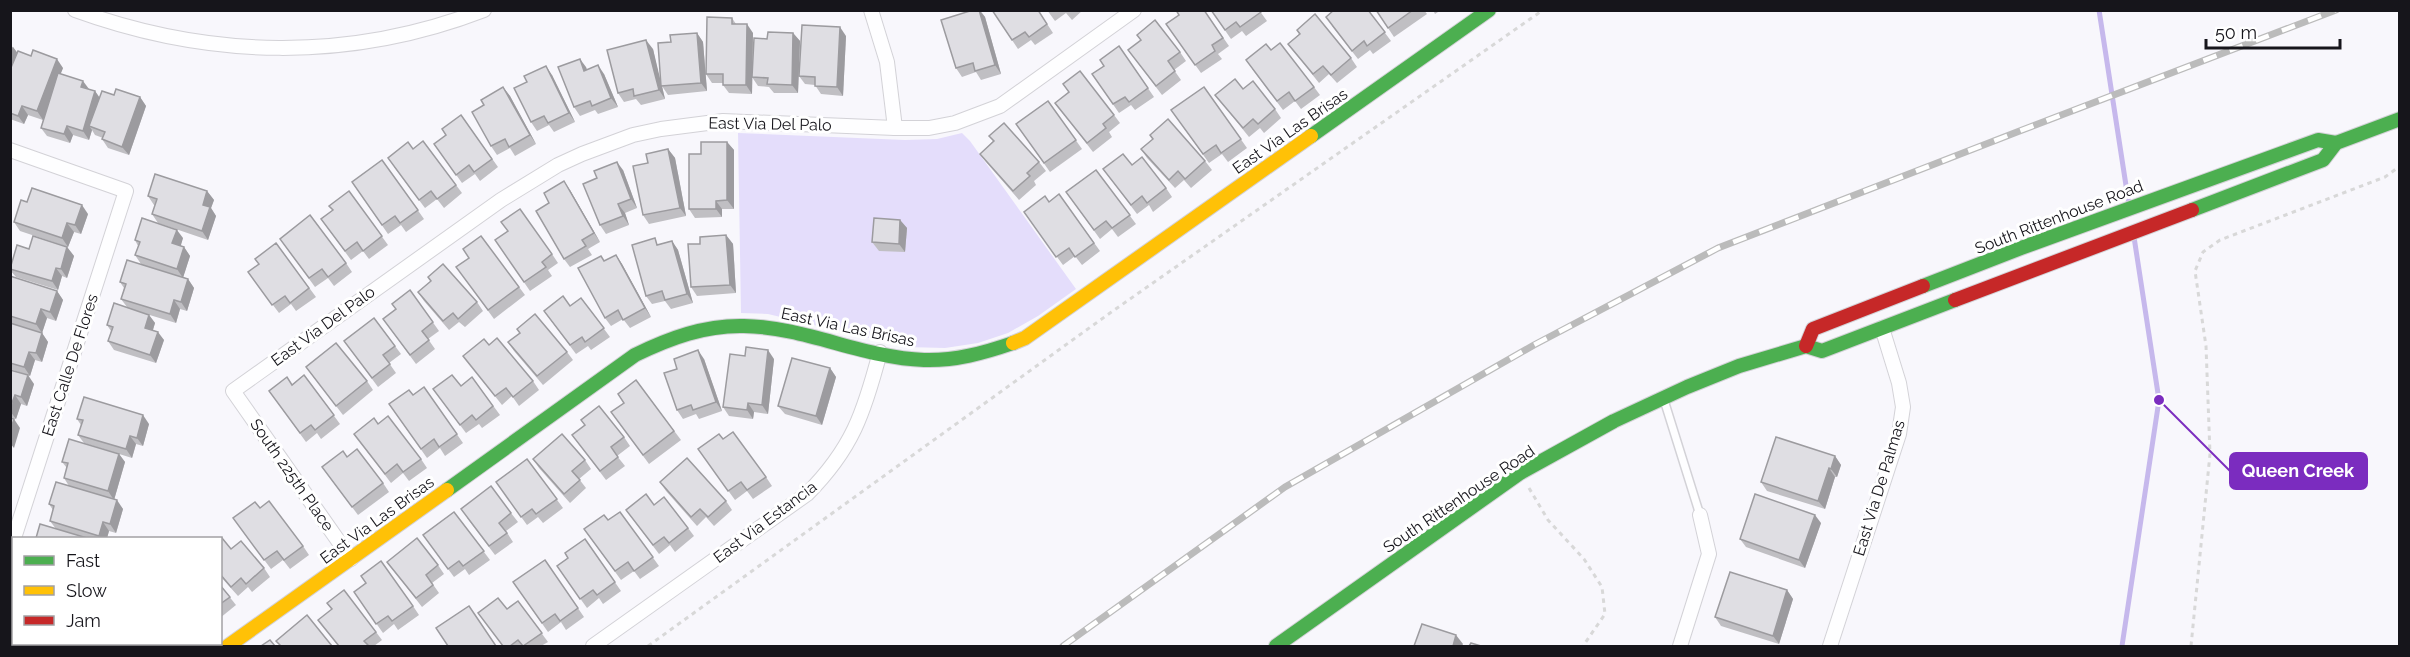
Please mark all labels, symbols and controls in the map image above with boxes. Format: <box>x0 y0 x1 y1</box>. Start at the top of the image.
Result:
scale bar <box>2206 12 2340 50</box>
text: 50 m <box>2215 22 2257 43</box>
street label: East Via Las Brisas <box>1229 84 1351 178</box>
street label: East Via Del Palo <box>708 113 832 135</box>
street label: South Rittenhouse Road <box>1972 176 2146 258</box>
street label: East Via Del Palo <box>267 282 379 370</box>
street label: East Calle De Flores <box>38 291 102 438</box>
street label: East Via Las Brisas <box>780 304 917 350</box>
street label: South 225th Place <box>246 415 338 535</box>
street label: East Via De Palmas <box>1849 417 1909 558</box>
street label: South Rittenhouse Road <box>1380 441 1538 557</box>
callout: Queen Creek <box>2230 453 2367 489</box>
text: Queen Creek <box>2242 460 2355 481</box>
street label: East Via Las Brisas <box>316 472 438 568</box>
street label: East Via Estancia <box>710 477 820 567</box>
legend <box>12 537 222 645</box>
text: Fast <box>66 550 100 571</box>
text: Slow <box>66 580 107 601</box>
text: Jam <box>66 610 101 631</box>

